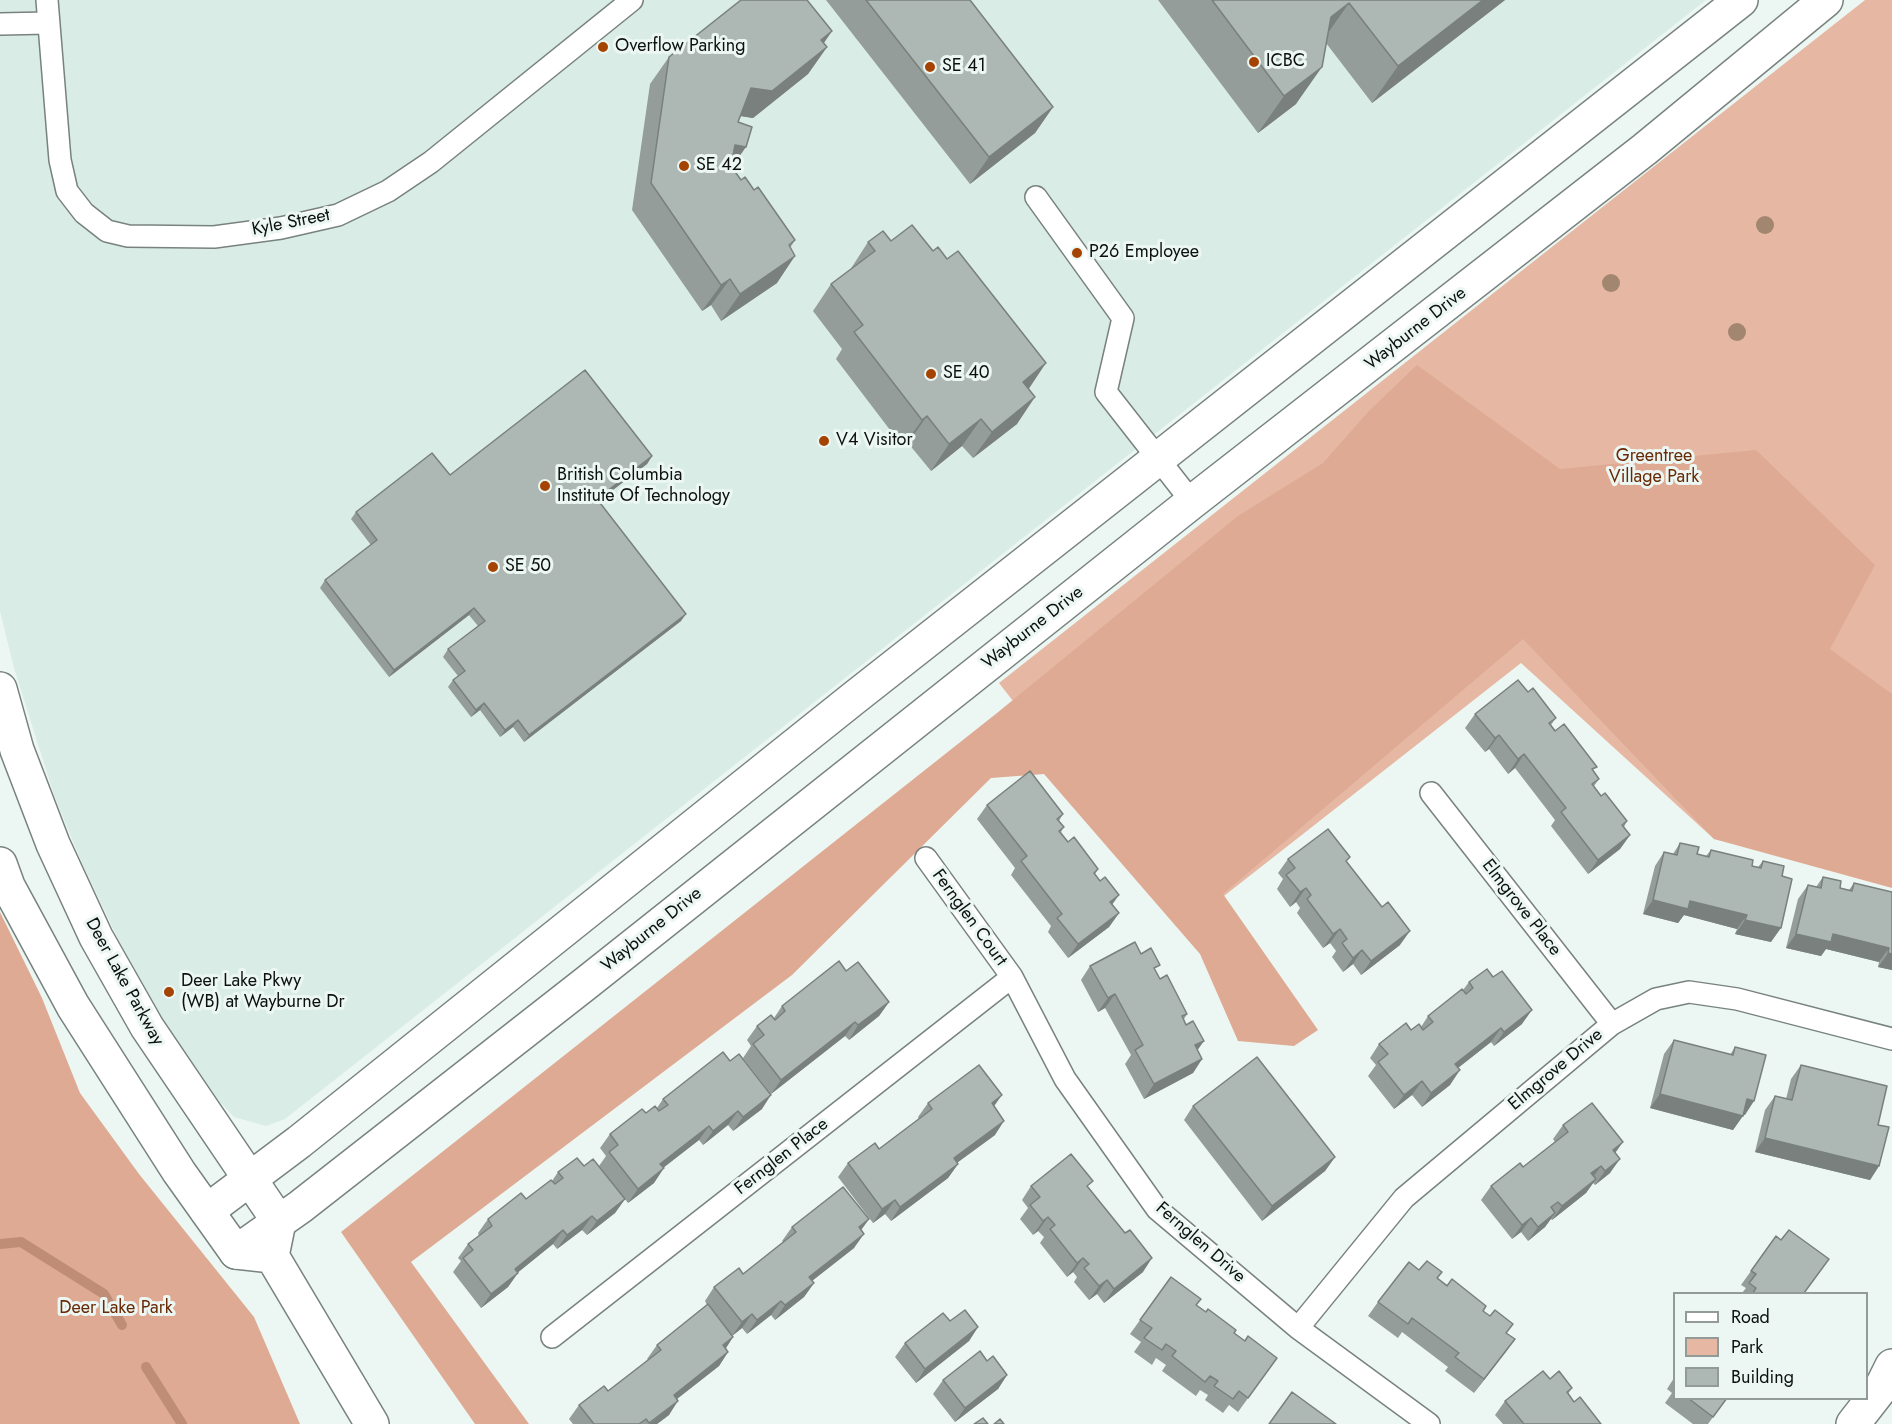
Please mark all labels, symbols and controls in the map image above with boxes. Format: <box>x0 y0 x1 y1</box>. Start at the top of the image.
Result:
place label: Overflow Parking <box>615 36 746 58</box>
marker: Overflow Parking <box>596 40 610 54</box>
place label: ICBC <box>1266 51 1305 73</box>
marker: ICBC <box>1247 55 1261 69</box>
place label: SE 41 <box>942 56 986 78</box>
marker: SE 41 <box>923 60 937 74</box>
place label: SE 42 <box>696 155 742 177</box>
marker: SE 42 <box>677 159 691 173</box>
street label: Kyle Street <box>250 205 332 241</box>
place label: P26 Employee <box>1089 242 1199 264</box>
marker: P26 Employee <box>1070 246 1084 260</box>
street label: Wayburne Drive <box>1361 283 1471 375</box>
place label: SE 40 <box>943 363 989 385</box>
marker: SE 40 <box>924 367 938 381</box>
place label: V4 Visitor <box>836 430 913 452</box>
marker: V4 Visitor <box>817 434 831 448</box>
park label: Greentree Village Park <box>1609 446 1699 488</box>
place label: British Columbia Institute Of Technology <box>557 465 730 508</box>
marker: British Columbia Institute Of Technology <box>538 479 552 493</box>
place label: SE 50 <box>505 556 551 578</box>
marker: SE 50 <box>486 560 500 574</box>
street label: Wayburne Drive <box>978 582 1088 674</box>
street label: Elmgrove Place <box>1477 855 1565 961</box>
street label: Fernglen Court <box>927 866 1011 970</box>
street label: Wayburne Drive <box>598 883 706 977</box>
street label: Deer Lake Parkway <box>80 914 168 1050</box>
place label: Deer Lake Pkwy (WB) at Wayburne Dr <box>181 971 345 1014</box>
marker: Deer Lake Pkwy (WB) at Wayburne Dr <box>162 985 176 999</box>
street label: Elmgrove Drive <box>1505 1024 1607 1116</box>
street label: Fernglen Place <box>731 1114 833 1200</box>
street label: Fernglen Drive <box>1151 1198 1249 1288</box>
legend <box>1673 1292 1868 1400</box>
park label: Deer Lake Park <box>59 1298 173 1320</box>
text: Road <box>1731 1304 1770 1330</box>
text: Park <box>1731 1334 1763 1360</box>
text: Building <box>1731 1364 1794 1390</box>

